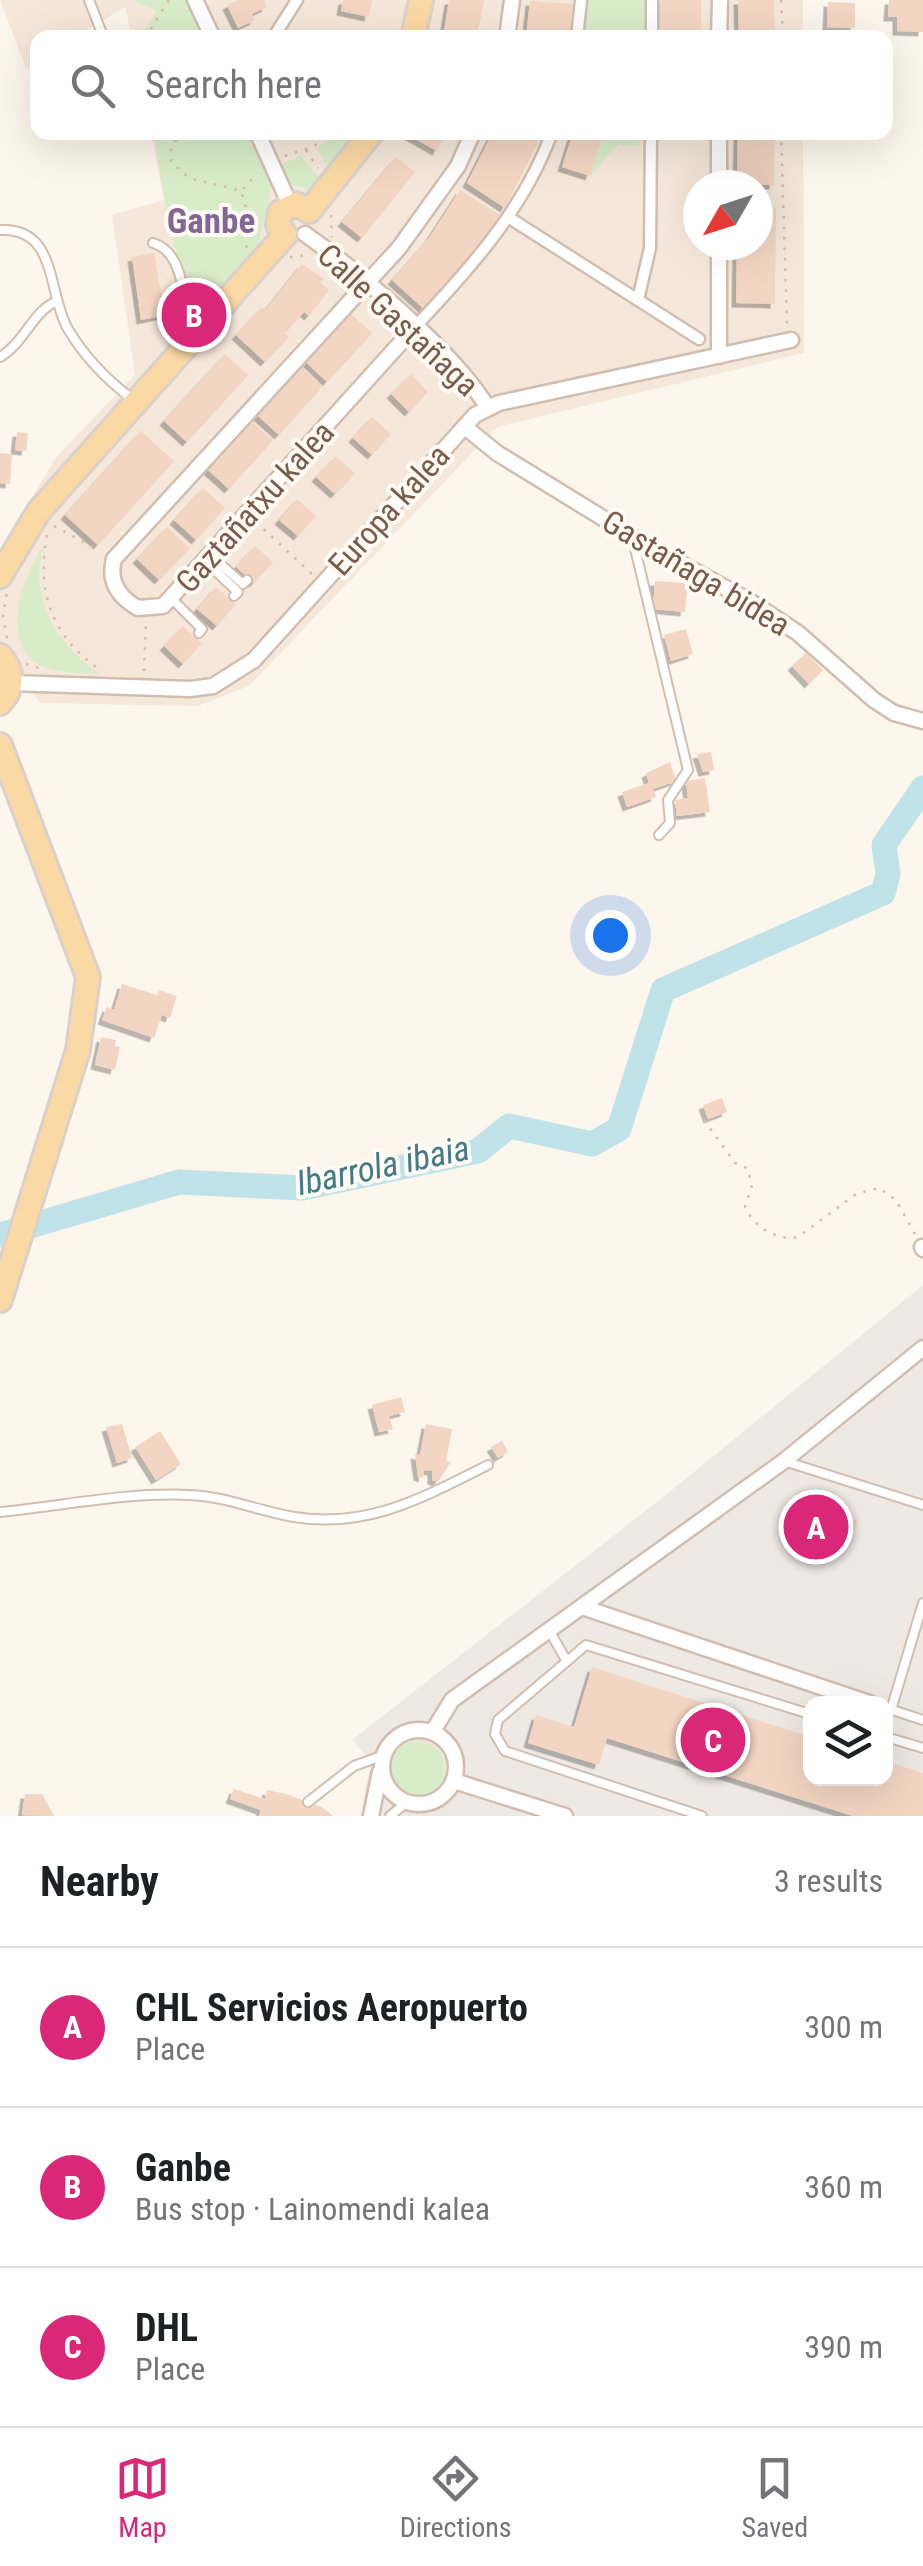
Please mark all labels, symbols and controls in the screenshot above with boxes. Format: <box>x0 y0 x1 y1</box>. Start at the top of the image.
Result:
search box <box>30 30 893 140</box>
icon: search <box>65 58 120 113</box>
text: Search here <box>145 63 322 107</box>
north arrow <box>683 170 773 260</box>
district label: Ganbe <box>167 201 255 242</box>
street label: Calle Gastañaga <box>310 236 486 404</box>
pin: B <box>162 278 226 352</box>
street label: Gaztañatxu kalea <box>168 413 342 601</box>
street label: Europa kalea <box>321 437 457 583</box>
street label: Gastañaga bidea <box>595 502 797 644</box>
your location <box>585 910 636 961</box>
water label: Ibarrola ibaia <box>293 1128 473 1204</box>
pin: A <box>784 1490 848 1564</box>
map controls <box>803 1696 893 1786</box>
button: layers <box>803 1696 893 1786</box>
pin: C <box>680 1702 746 1778</box>
text: Nearby <box>40 1857 159 1906</box>
text: 3 results <box>774 1862 883 1900</box>
text: CHL Servicios Aeropuerto <box>135 1986 528 2030</box>
text: A <box>63 2008 82 2046</box>
text: 300 m <box>804 2008 883 2046</box>
text: Place <box>135 2030 205 2068</box>
text: Ganbe <box>135 2146 231 2190</box>
text: B <box>64 2168 81 2206</box>
text: 360 m <box>804 2168 883 2206</box>
text: Bus stop · Lainomendi kalea <box>135 2190 490 2228</box>
text: DHL <box>135 2306 198 2350</box>
text: C <box>63 2328 82 2366</box>
text: 390 m <box>804 2328 883 2366</box>
text: Place <box>135 2350 205 2388</box>
tab: Map <box>115 2451 170 2544</box>
tab: Directions <box>400 2451 512 2544</box>
tab: Saved <box>741 2451 808 2544</box>

